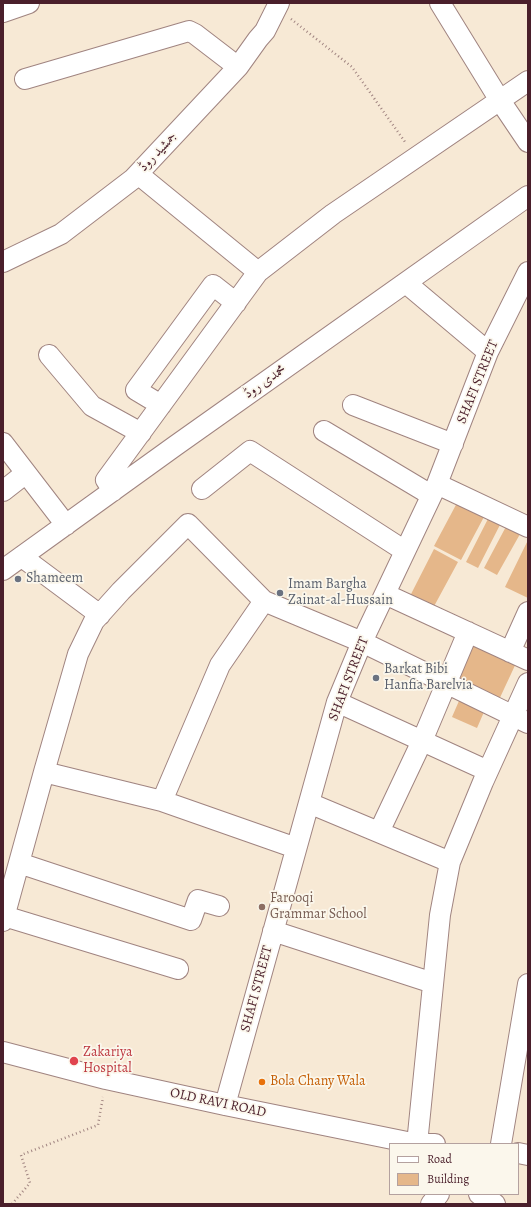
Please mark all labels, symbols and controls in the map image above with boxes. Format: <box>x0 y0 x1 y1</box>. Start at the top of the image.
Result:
street label: جمشید روڈ <box>135 129 181 175</box>
street label: SHAFI STREET <box>454 338 502 426</box>
street label: محمدی روڈ <box>241 361 289 403</box>
place label: Shameem <box>26 571 83 587</box>
marker: Shameem <box>13 574 23 584</box>
place label: Imam Bargha Zainat-al-Hussain <box>288 577 393 610</box>
marker: Imam Bargha Zainat-al-Hussain <box>275 588 285 598</box>
street label: SHAFI STREET <box>325 635 373 723</box>
place label: Barkat Bibi Hanfia Barelvia <box>384 662 472 694</box>
marker: Barkat Bibi Hanfia Barelvia <box>371 673 381 683</box>
place label: Farooqi Grammar School <box>270 891 367 924</box>
marker: Farooqi Grammar School <box>257 902 267 912</box>
street label: SHAFI STREET <box>237 944 277 1034</box>
place label: Zakariya Hospital <box>83 1045 133 1078</box>
marker: Zakariya Hospital <box>68 1055 80 1067</box>
place label: Bola Chany Wala <box>270 1074 365 1090</box>
marker: Bola Chany Wala <box>257 1077 267 1087</box>
street label: OLD RAVI ROAD <box>169 1085 267 1121</box>
legend <box>389 1143 519 1195</box>
text: Road <box>427 1151 452 1167</box>
text: Building <box>427 1171 469 1187</box>

